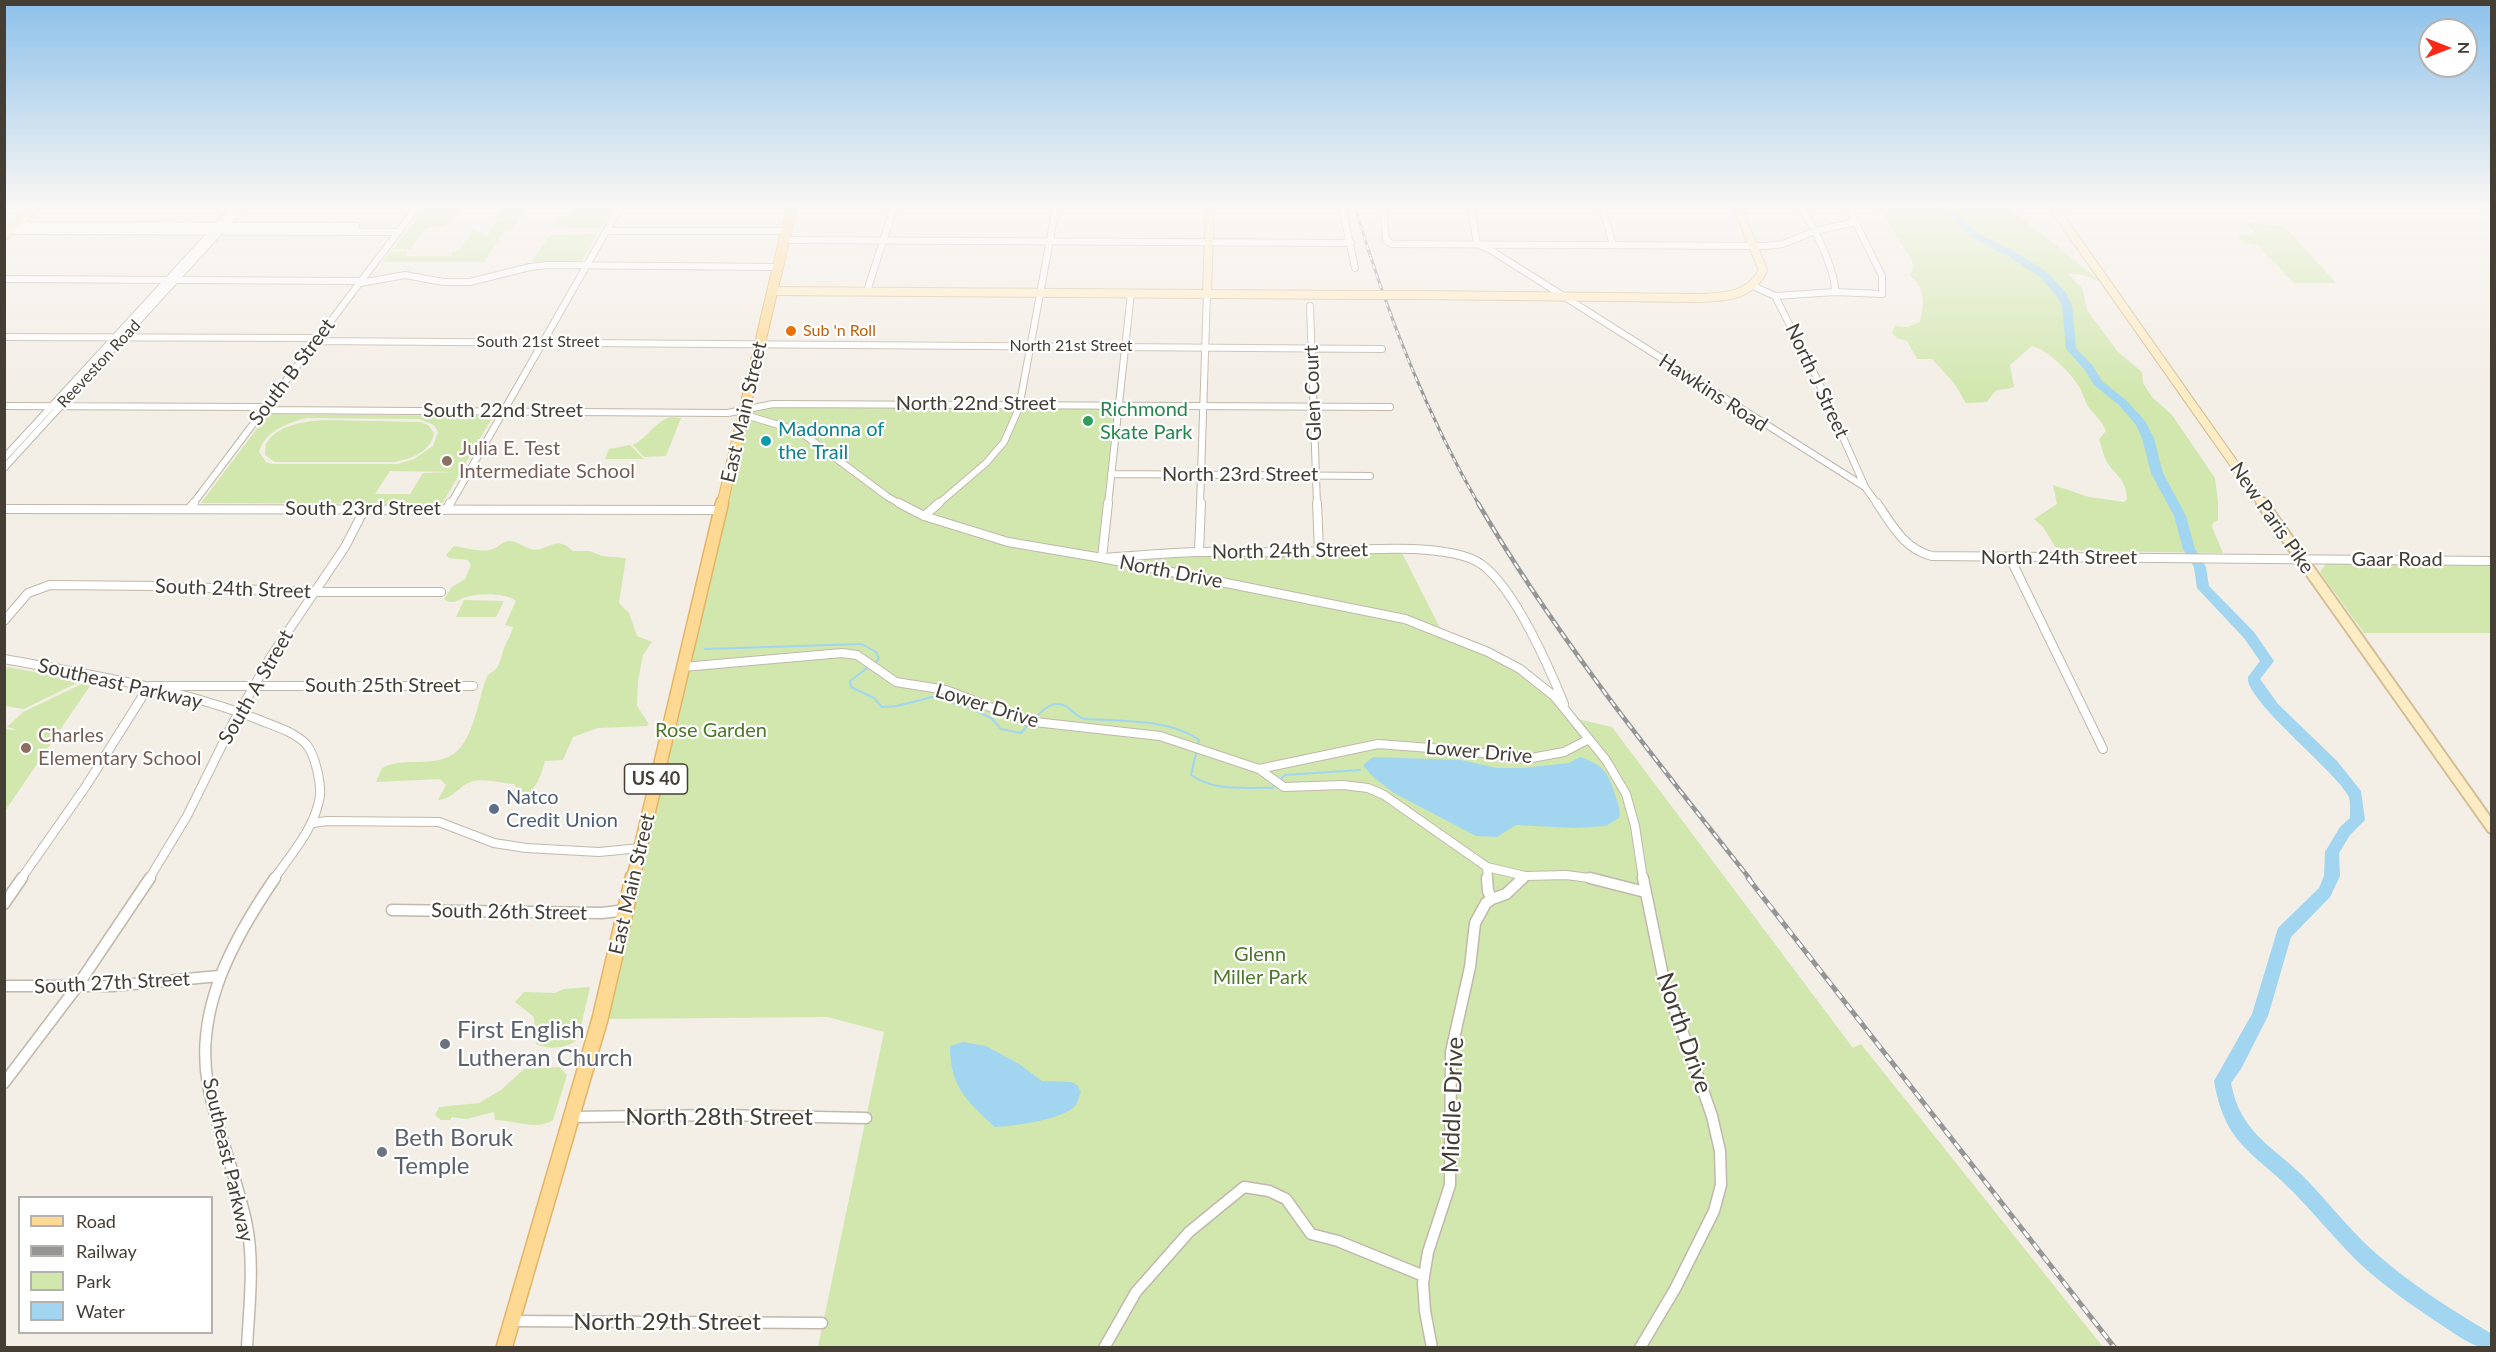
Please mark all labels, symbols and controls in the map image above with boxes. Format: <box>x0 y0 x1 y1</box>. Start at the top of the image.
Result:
north arrow <box>2418 18 2478 78</box>
text: N <box>2455 42 2474 54</box>
street label: South B Street <box>244 314 340 430</box>
street label: Reeveston Road <box>53 316 145 412</box>
street label: North J Street <box>1780 320 1854 442</box>
place label: Sub 'n Roll <box>803 321 876 341</box>
marker: Sub 'n Roll <box>784 324 798 338</box>
street label: South 21st Street <box>477 332 599 352</box>
street label: North 21st Street <box>1009 336 1133 356</box>
street label: East Main Street <box>716 339 772 485</box>
street label: Glen Court <box>1299 345 1327 441</box>
street label: Hawkins Road <box>1654 349 1772 437</box>
street label: North 22nd Street <box>896 392 1056 416</box>
place label: Richmond Skate Park <box>1100 398 1193 445</box>
street label: South 22nd Street <box>423 399 583 423</box>
marker: Richmond Skate Park <box>1081 414 1095 428</box>
place label: Madonna of the Trail <box>778 418 884 465</box>
marker: Madonna of the Trail <box>759 434 773 448</box>
place label: Julia E. Test Intermediate School <box>459 437 635 484</box>
marker: Julia E. Test Intermediate School <box>440 454 454 468</box>
street label: New Paris Pike <box>2225 458 2319 578</box>
street label: North 23rd Street <box>1162 463 1318 487</box>
street label: South 23rd Street <box>285 497 441 521</box>
street label: North 24th Street <box>1212 538 1368 564</box>
street label: North 24th Street <box>1981 546 2137 570</box>
street label: Gaar Road <box>2351 548 2443 572</box>
street label: North Drive <box>1117 550 1225 594</box>
street label: South 24th Street <box>155 574 311 604</box>
street label: South A Street <box>214 626 298 748</box>
street label: Southeast Parkway <box>36 653 204 715</box>
street label: South 25th Street <box>305 674 461 698</box>
street label: Lower Drive <box>932 679 1042 733</box>
park label: Rose Garden <box>655 719 767 743</box>
place label: Charles Elementary School <box>38 724 201 771</box>
street label: Lower Drive <box>1425 735 1533 769</box>
marker: Charles Elementary School <box>19 741 33 755</box>
road number: US 40 <box>624 764 688 794</box>
place label: Natco Credit Union <box>506 786 618 833</box>
marker: Natco Credit Union <box>487 802 501 816</box>
street label: East Main Street <box>604 811 660 957</box>
street label: South 26th Street <box>431 899 587 925</box>
park label: Glenn Miller Park <box>1213 943 1307 990</box>
street label: South 27th Street <box>33 967 191 999</box>
street label: North Drive <box>1650 969 1718 1097</box>
place label: First English Lutheran Church <box>457 1016 633 1072</box>
street label: Middle Drive <box>1436 1036 1470 1174</box>
marker: First English Lutheran Church <box>438 1037 452 1051</box>
street label: Southeast Parkway <box>197 1076 259 1244</box>
street label: North 28th Street <box>625 1103 813 1131</box>
place label: Beth Boruk Temple <box>394 1124 513 1180</box>
marker: Beth Boruk Temple <box>375 1145 389 1159</box>
legend <box>18 1196 213 1334</box>
text: Road <box>76 1210 116 1232</box>
text: Railway <box>76 1240 137 1262</box>
text: Park <box>76 1270 111 1292</box>
text: Water <box>76 1300 125 1322</box>
street label: North 29th Street <box>573 1308 761 1336</box>

